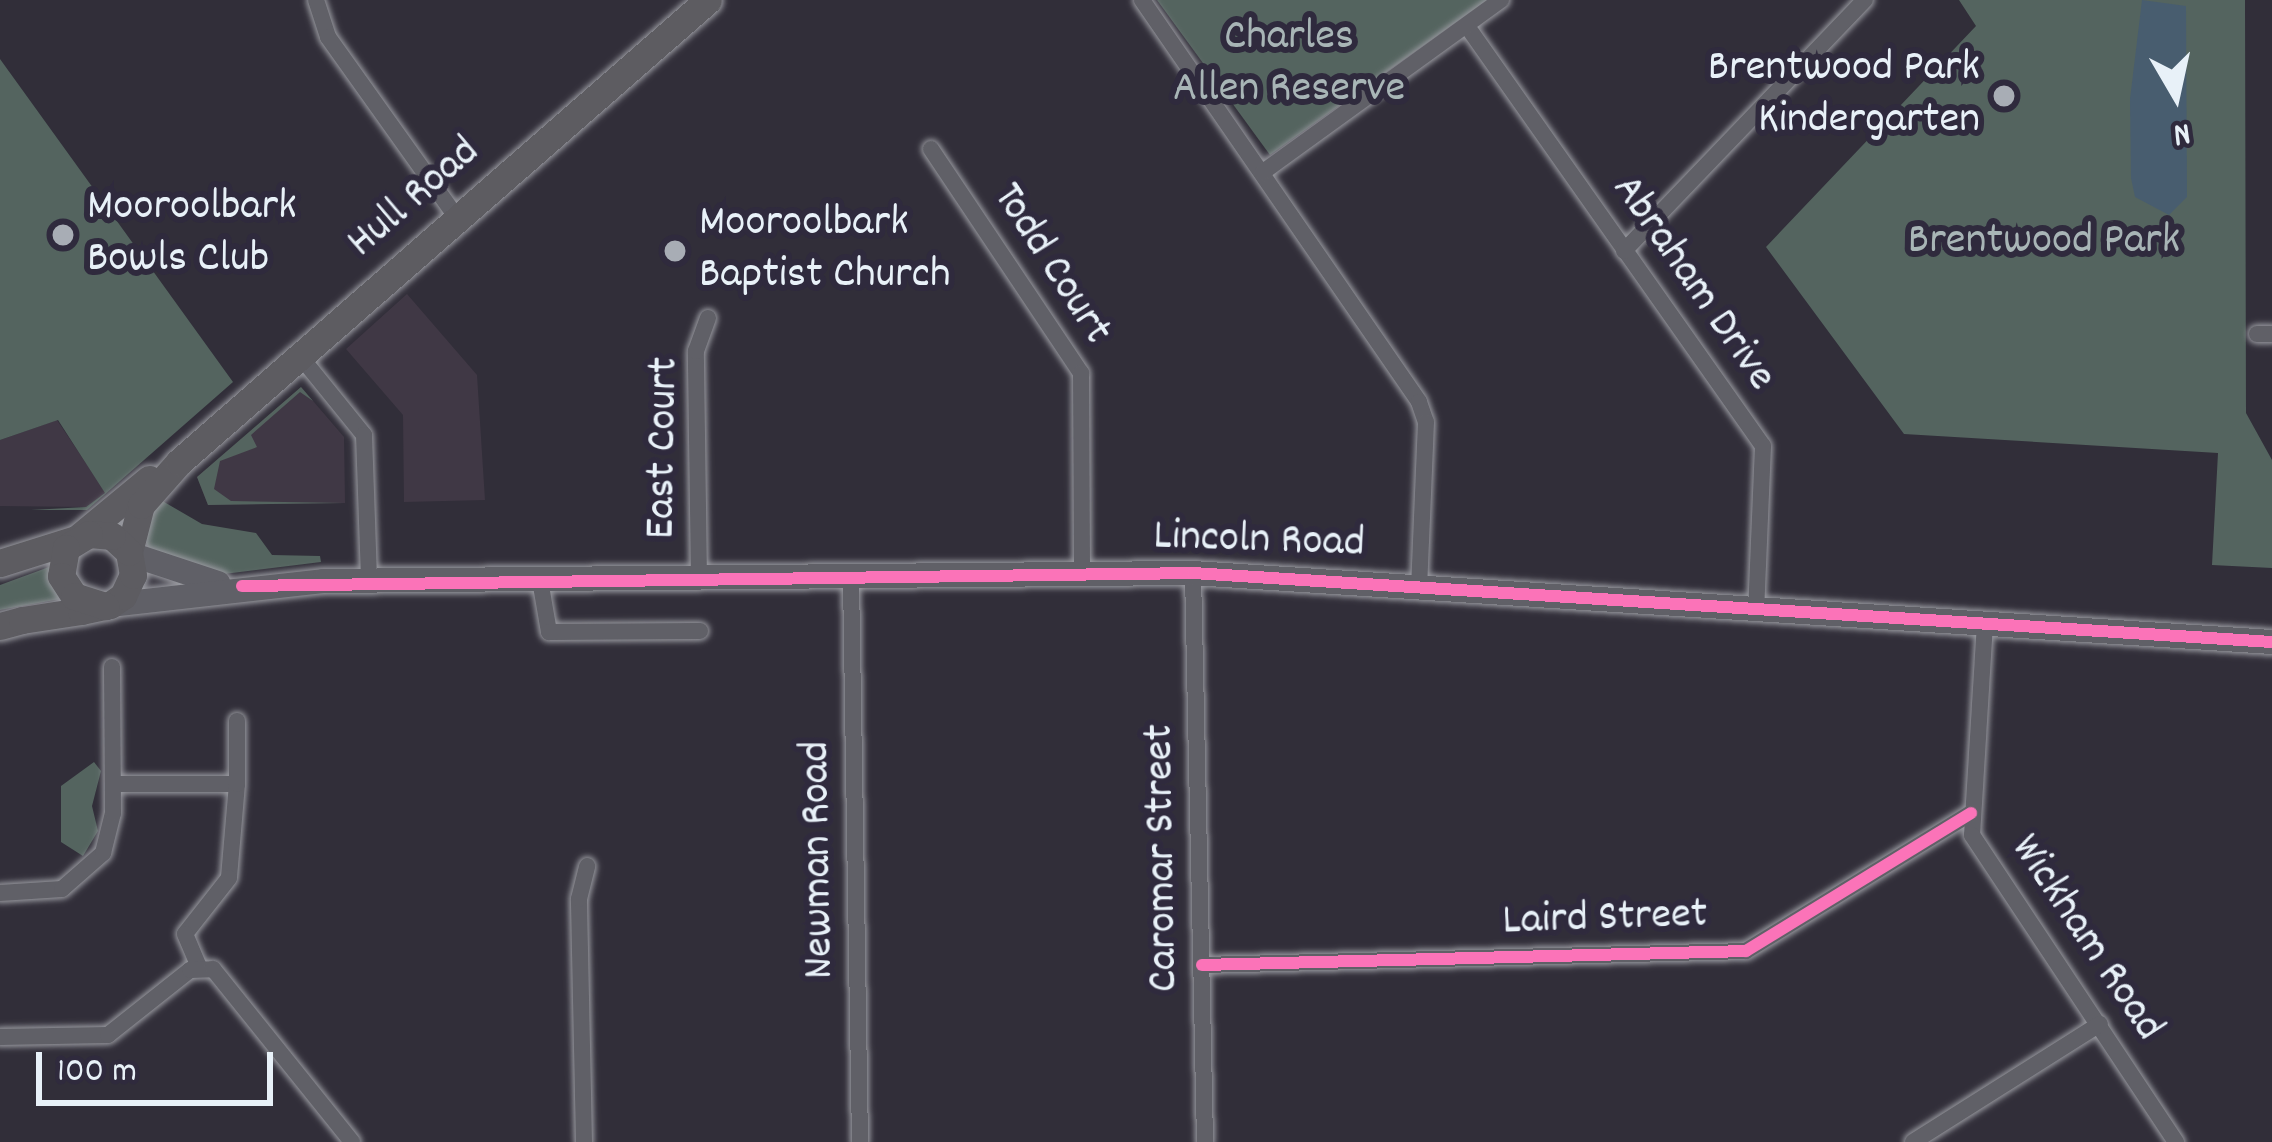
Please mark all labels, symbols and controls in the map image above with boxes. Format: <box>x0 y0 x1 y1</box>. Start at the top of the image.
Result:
park label: Charles Allen Reserve <box>1173 12 1405 118</box>
north arrow <box>2116 36 2236 156</box>
place label: Brentwood Park Kindergarten <box>1708 43 1980 149</box>
marker: Brentwood Park Kindergarten <box>1991 83 2017 109</box>
text: N <box>2170 108 2193 157</box>
street label: Hull Road <box>338 127 492 271</box>
street label: Abraham Drive <box>1598 166 1786 402</box>
street label: Todd Court <box>978 174 1122 356</box>
place label: Mooroolbark Bowls Club <box>87 182 297 288</box>
place label: Mooroolbark Baptist Church <box>699 198 951 304</box>
park label: Brentwood Park <box>1908 216 2180 270</box>
marker: Mooroolbark Bowls Club <box>50 222 76 248</box>
marker: Mooroolbark Baptist Church <box>662 238 688 264</box>
street label: East Court <box>636 356 694 540</box>
street label: Lincoln Road <box>1152 511 1366 573</box>
street label: Caromar Street <box>1135 723 1193 993</box>
street label: Newman Road <box>791 740 849 980</box>
street label: Wickham Road <box>1996 825 2174 1053</box>
street label: Laird Street <box>1502 889 1708 951</box>
scale bar <box>42 1028 279 1102</box>
text: 100 m <box>57 1047 137 1099</box>

